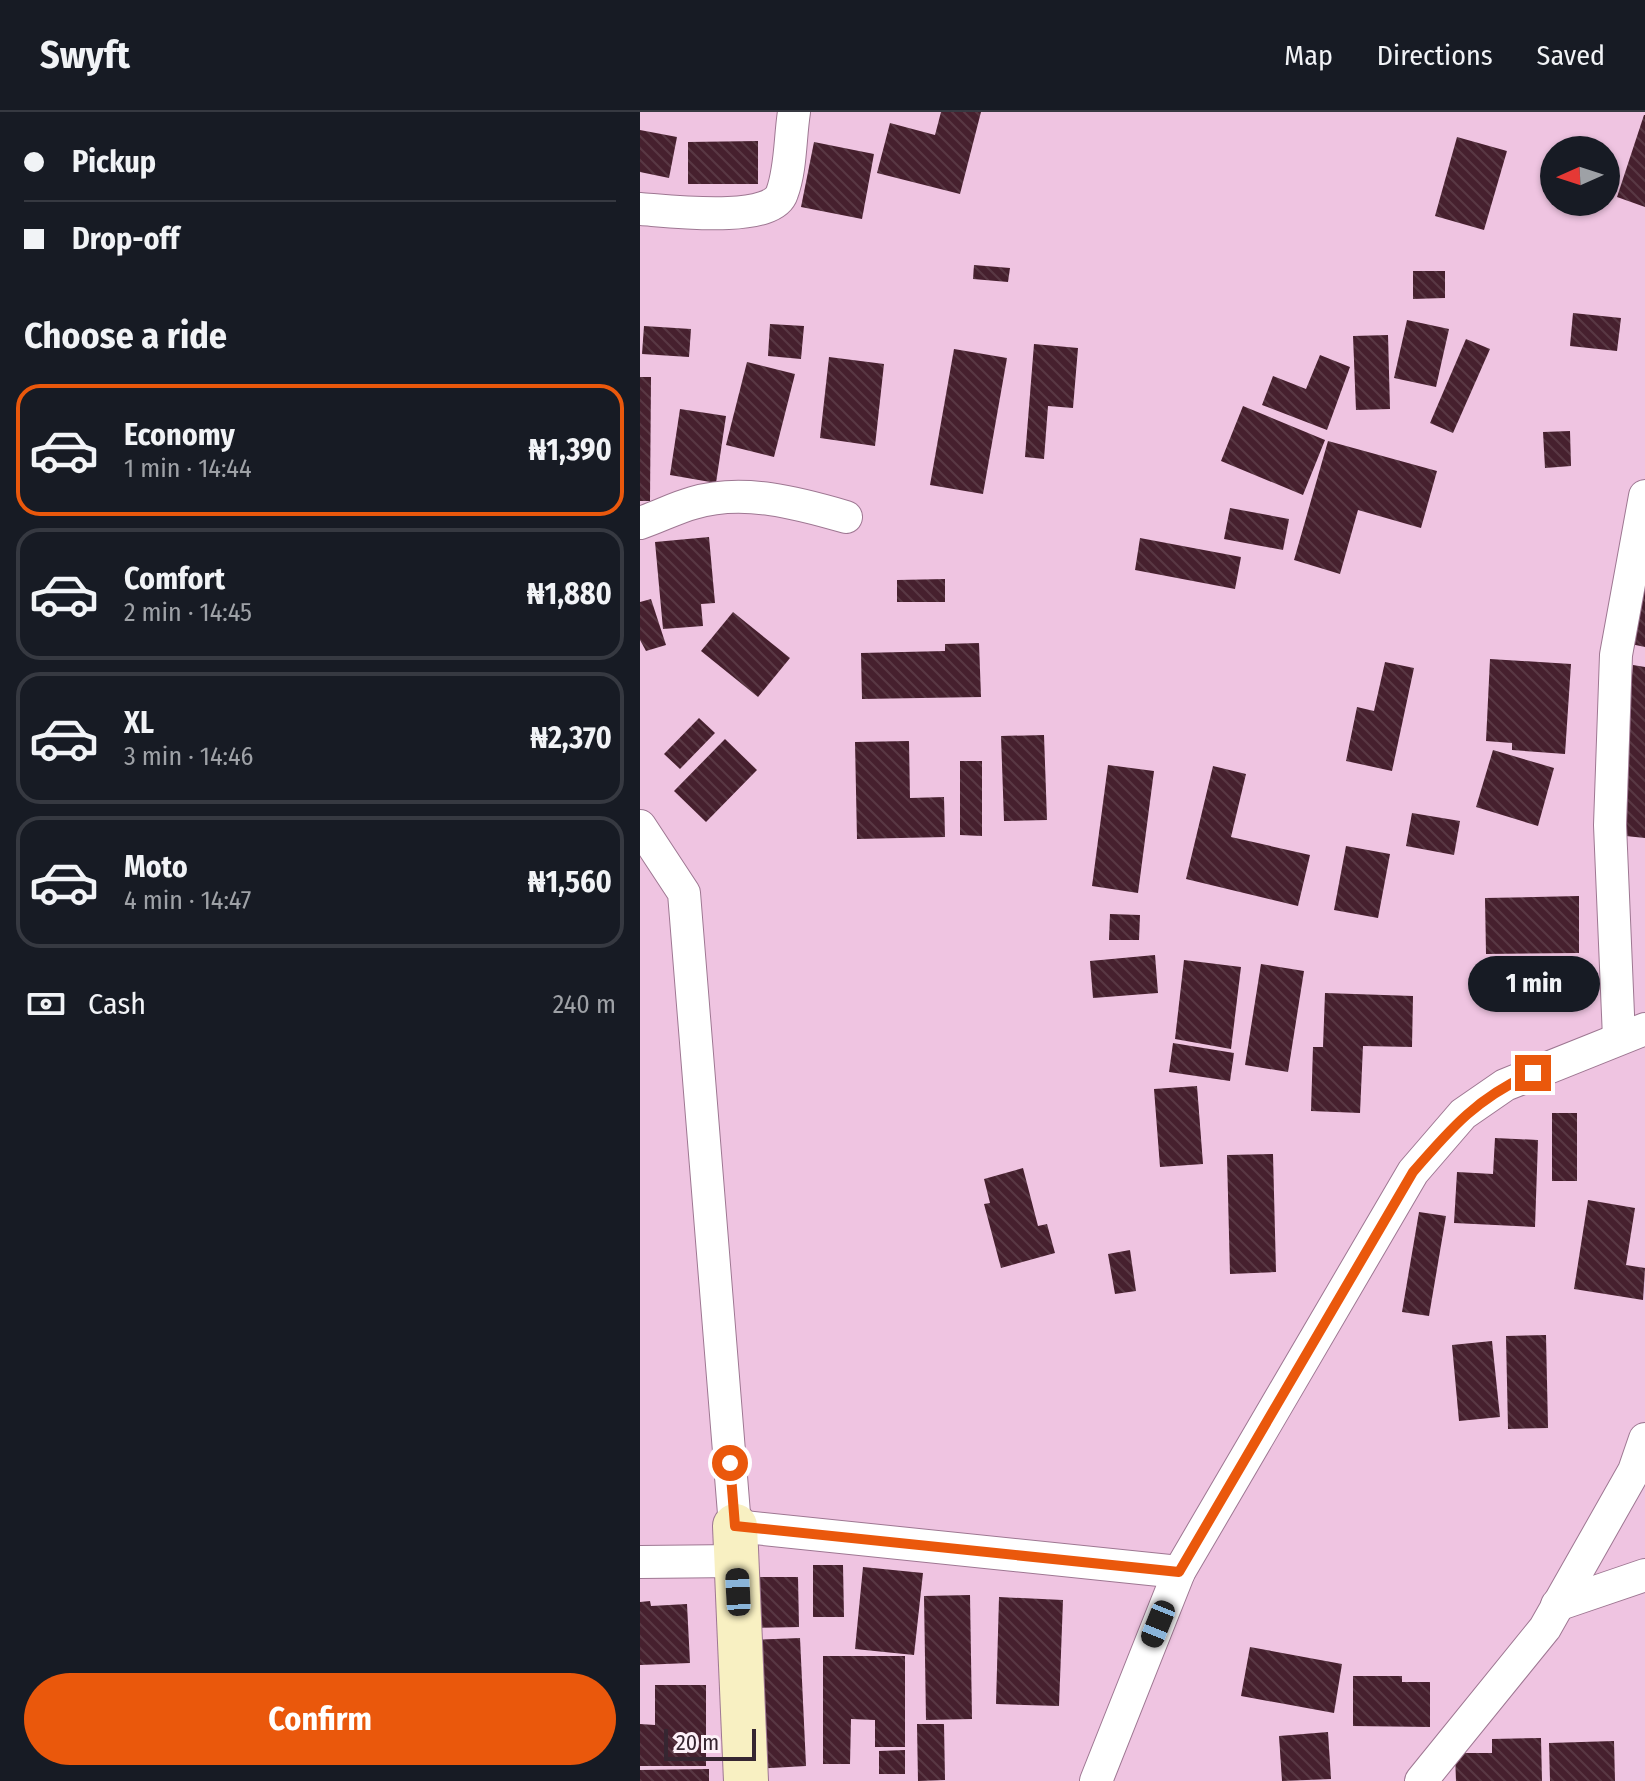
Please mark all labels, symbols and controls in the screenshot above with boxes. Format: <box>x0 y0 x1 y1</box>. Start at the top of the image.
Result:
text: Swyft <box>40 32 130 78</box>
text: Map <box>1284 39 1333 72</box>
text: Directions <box>1377 39 1493 72</box>
text: Saved <box>1537 39 1605 72</box>
north arrow <box>1540 136 1620 216</box>
map controls <box>1540 136 1620 216</box>
text: Pickup <box>72 144 156 180</box>
text: Drop-off <box>72 221 179 257</box>
text: Choose a ride <box>24 314 227 358</box>
icon: car <box>28 414 100 486</box>
text: Economy <box>124 417 235 453</box>
text: ₦1,390 <box>529 432 612 468</box>
text: 1 min · 14:44 <box>124 453 252 484</box>
icon: car <box>28 558 100 630</box>
text: Comfort <box>124 561 225 597</box>
text: ₦1,880 <box>527 576 612 612</box>
text: 2 min · 14:45 <box>124 597 252 628</box>
icon: car <box>28 702 100 774</box>
text: XL <box>124 705 154 741</box>
text: ₦2,370 <box>530 720 612 756</box>
text: 3 min · 14:46 <box>124 741 253 772</box>
icon: car <box>28 846 100 918</box>
text: Moto <box>124 849 188 885</box>
text: ₦1,560 <box>528 864 612 900</box>
text: 4 min · 14:47 <box>124 885 251 916</box>
callout: 1 min <box>1467 957 1599 1013</box>
text: 1 min <box>1506 968 1562 999</box>
icon: cash <box>24 982 68 1026</box>
text: Cash <box>88 986 146 1022</box>
text: 240 m <box>553 989 616 1020</box>
route end <box>1515 1055 1551 1091</box>
route start <box>712 1445 748 1481</box>
car <box>725 1567 751 1617</box>
car <box>1138 1597 1178 1651</box>
button: Confirm <box>24 1673 616 1765</box>
scale bar <box>664 1725 756 1761</box>
text: 20 m <box>676 1729 719 1756</box>

